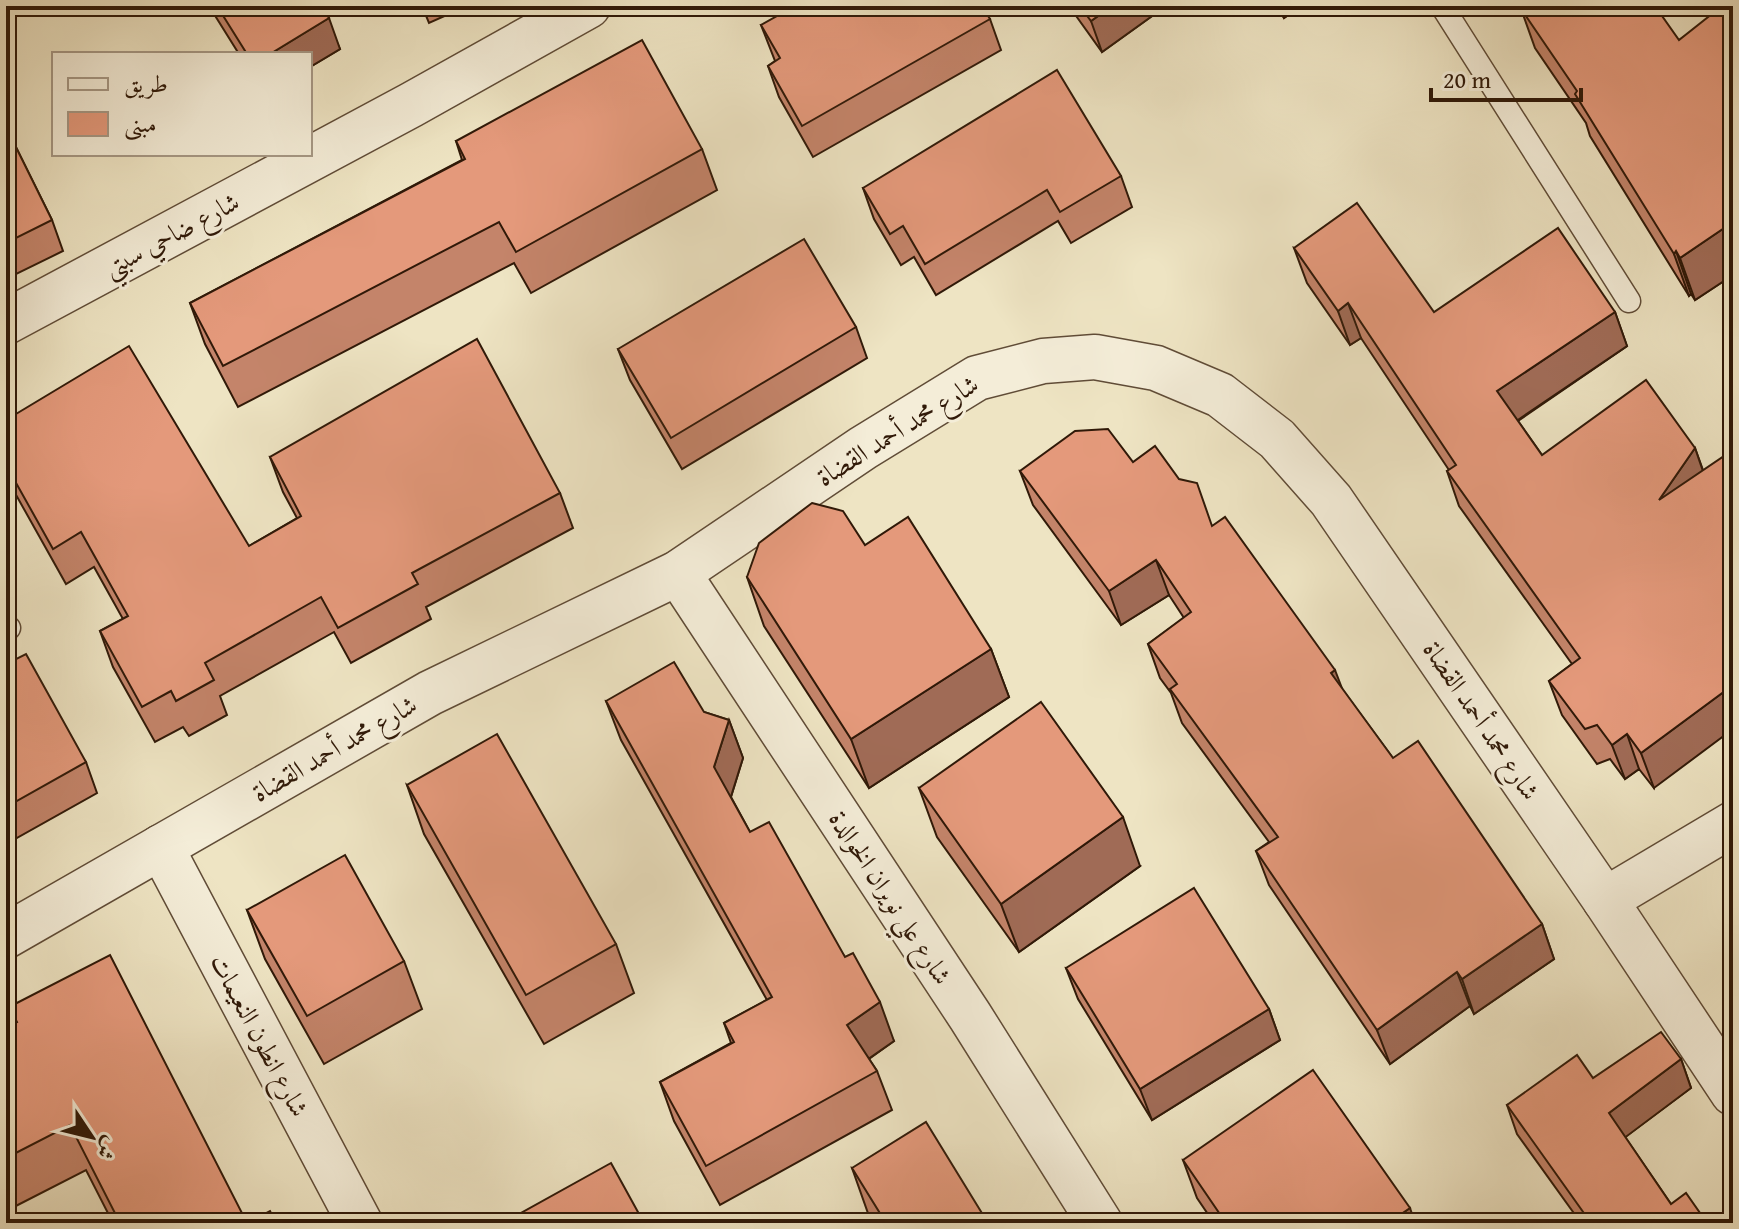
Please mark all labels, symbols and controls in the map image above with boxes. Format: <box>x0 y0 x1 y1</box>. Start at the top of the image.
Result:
legend <box>52 52 312 156</box>
scale bar <box>1431 52 1581 102</box>
text: 20 m <box>1443 62 1491 97</box>
text: طريق <box>124 66 168 101</box>
text: مبنى <box>124 106 157 141</box>
street label: شارع ضاحي سبتي <box>96 182 248 291</box>
street label: شارع محمد أحمد القضاة <box>808 364 987 498</box>
street label: شارع محمد أحمد القضاة <box>1412 632 1550 809</box>
street label: شارع محمد أحمد القضاة <box>244 685 425 814</box>
street label: شارع علي نويران الخوالدة <box>815 802 962 995</box>
street label: شارع انطون النعيمات <box>198 946 319 1125</box>
north arrow <box>52 1097 132 1177</box>
text: ش <box>89 1130 128 1167</box>

